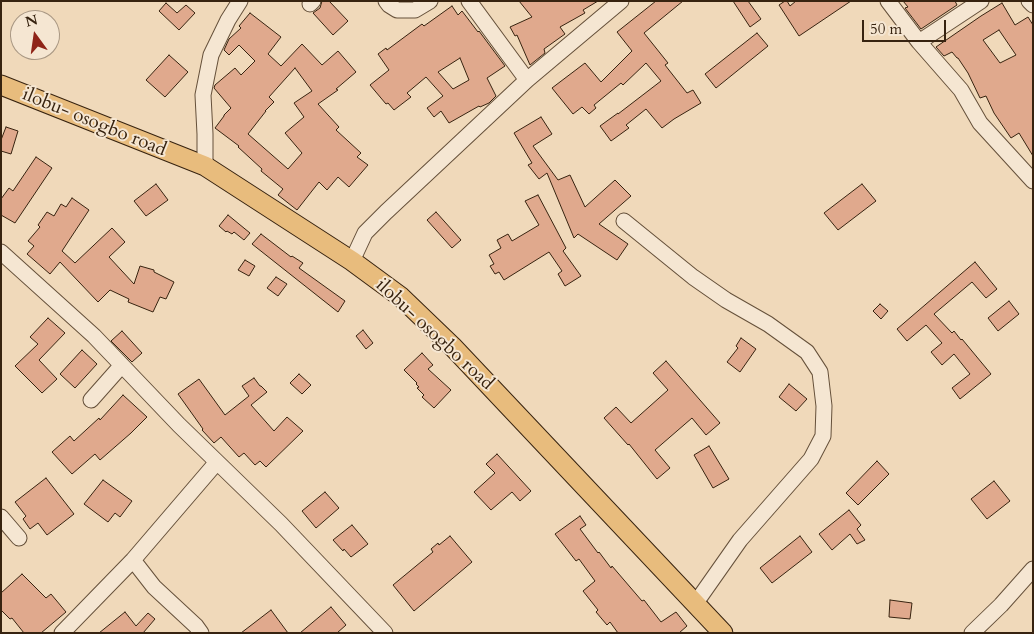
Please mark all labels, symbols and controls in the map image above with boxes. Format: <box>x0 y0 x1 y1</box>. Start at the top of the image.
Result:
north arrow <box>10 10 60 60</box>
text: N <box>23 10 40 32</box>
scale bar <box>864 10 948 42</box>
text: 50 m <box>870 19 902 39</box>
street label: ilobu- osogbo road <box>19 84 169 162</box>
street label: ilobu- osogbo road <box>370 274 498 396</box>

